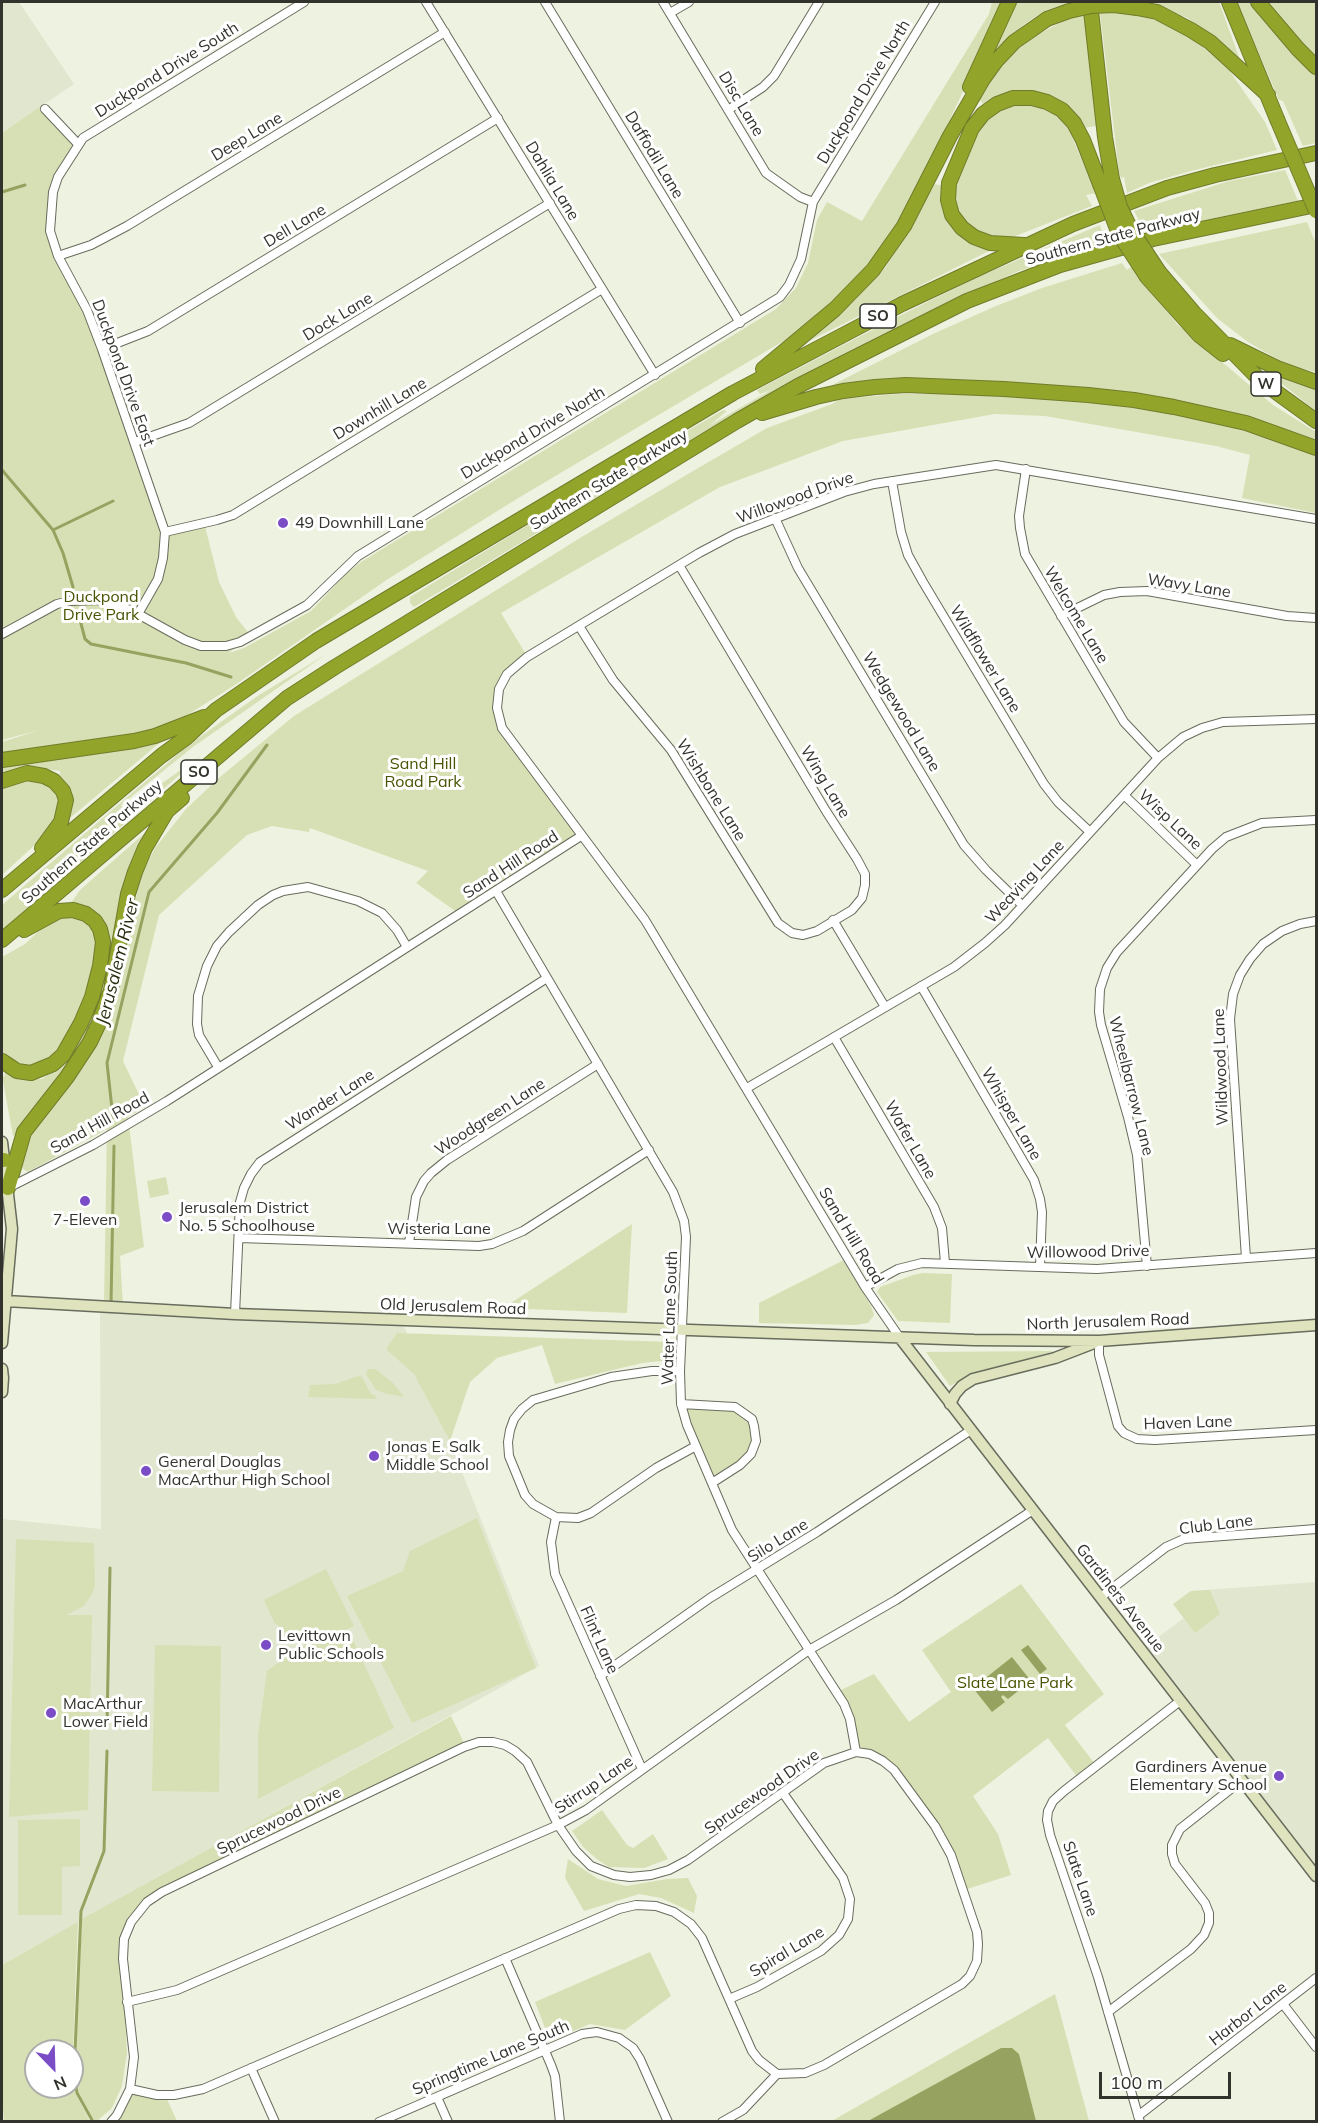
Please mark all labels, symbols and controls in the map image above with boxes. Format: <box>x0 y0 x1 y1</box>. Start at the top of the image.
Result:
street label: Duckpond Drive North <box>813 17 915 167</box>
street label: Duckpond Drive South <box>92 18 242 122</box>
street label: Disc Lane <box>714 68 768 140</box>
street label: Deep Lane <box>208 108 286 166</box>
street label: Daffodil Lane <box>620 108 688 202</box>
street label: Dahlia Lane <box>521 138 583 224</box>
street label: Dell Lane <box>261 200 329 252</box>
street label: Southern State Parkway <box>1024 204 1202 270</box>
street label: Dock Lane <box>300 289 376 345</box>
street label: Duckpond Drive East <box>88 297 158 449</box>
road number: SO <box>860 304 896 328</box>
road number: W <box>1251 372 1281 396</box>
street label: Downhill Lane <box>330 374 430 444</box>
street label: Duckpond Drive North <box>458 382 608 484</box>
street label: Southern State Parkway <box>527 425 691 535</box>
street label: Willowood Drive <box>734 468 856 528</box>
place label: 49 Downhill Lane <box>295 513 424 533</box>
marker: 49 Downhill Lane <box>276 516 290 530</box>
street label: Welcome Lane <box>1040 563 1112 667</box>
street label: Wavy Lane <box>1146 570 1232 602</box>
park label: Duckpond Drive Park <box>63 587 139 625</box>
street label: Wildflower Lane <box>945 602 1025 716</box>
street label: Wedgewood Lane <box>858 649 944 775</box>
street label: Wishbone Lane <box>672 736 750 844</box>
street label: Wing Lane <box>796 742 854 822</box>
park label: Sand Hill Road Park <box>384 754 462 792</box>
road number: SO <box>181 760 217 784</box>
street label: Southern State Parkway <box>18 776 166 908</box>
street label: Wisp Lane <box>1134 786 1206 854</box>
street label: Sand Hill Road <box>460 827 562 903</box>
street label: Weaving Lane <box>981 836 1069 928</box>
water label: Jerusalem River <box>92 897 144 1027</box>
street label: Wildwood Lane <box>1209 1008 1233 1126</box>
street label: Wheelbarrow Lane <box>1104 1014 1158 1158</box>
street label: Whisper Lane <box>977 1064 1045 1164</box>
street label: Wander Lane <box>282 1065 378 1135</box>
street label: Woodgreen Lane <box>431 1074 549 1160</box>
street label: Sand Hill Road <box>47 1088 153 1158</box>
street label: Wafer Lane <box>880 1098 940 1182</box>
street label: Sand Hill Road <box>814 1184 888 1288</box>
marker: 7-Eleven <box>78 1194 92 1208</box>
place label: Jerusalem District No. 5 Schoolhouse <box>179 1198 315 1236</box>
place label: 7-Eleven <box>53 1210 117 1230</box>
marker: Jerusalem District No. 5 Schoolhouse <box>160 1210 174 1224</box>
street label: Wisteria Lane <box>387 1219 491 1239</box>
street label: Willowood Drive <box>1026 1241 1150 1263</box>
street label: Water Lane South <box>658 1250 682 1386</box>
street label: Old Jerusalem Road <box>379 1295 527 1319</box>
street label: North Jerusalem Road <box>1026 1310 1190 1334</box>
street label: Haven Lane <box>1143 1412 1233 1434</box>
place label: Jonas E. Salk Middle School <box>386 1437 489 1475</box>
marker: Jonas E. Salk Middle School <box>367 1449 381 1463</box>
place label: General Douglas MacArthur High School <box>158 1452 330 1490</box>
marker: General Douglas MacArthur High School <box>139 1464 153 1478</box>
street label: Club Lane <box>1178 1511 1254 1539</box>
street label: Silo Lane <box>744 1515 812 1567</box>
street label: Gardiners Avenue <box>1072 1540 1168 1656</box>
street label: Flint Lane <box>576 1603 622 1677</box>
place label: Levittown Public Schools <box>278 1626 384 1664</box>
marker: Levittown Public Schools <box>259 1638 273 1652</box>
park label: Slate Lane Park <box>957 1673 1073 1693</box>
place label: MacArthur Lower Field <box>63 1694 148 1732</box>
marker: MacArthur Lower Field <box>44 1706 58 1720</box>
street label: Sprucewood Drive <box>701 1745 823 1839</box>
street label: Stirrup Lane <box>551 1752 637 1818</box>
place label: Gardiners Avenue Elementary School <box>1129 1757 1267 1795</box>
marker: Gardiners Avenue Elementary School <box>1272 1769 1286 1783</box>
street label: Sprucewood Drive <box>214 1783 344 1859</box>
street label: Slate Lane <box>1058 1839 1102 1919</box>
street label: Spiral Lane <box>746 1922 828 1982</box>
street label: Harbor Lane <box>1206 1978 1290 2050</box>
street label: Springtime Lane South <box>410 2016 572 2100</box>
north arrow <box>24 2039 84 2099</box>
scale bar <box>1102 2060 1234 2098</box>
text: 100 m <box>1110 2071 1163 2094</box>
text: N <box>51 2072 70 2095</box>

